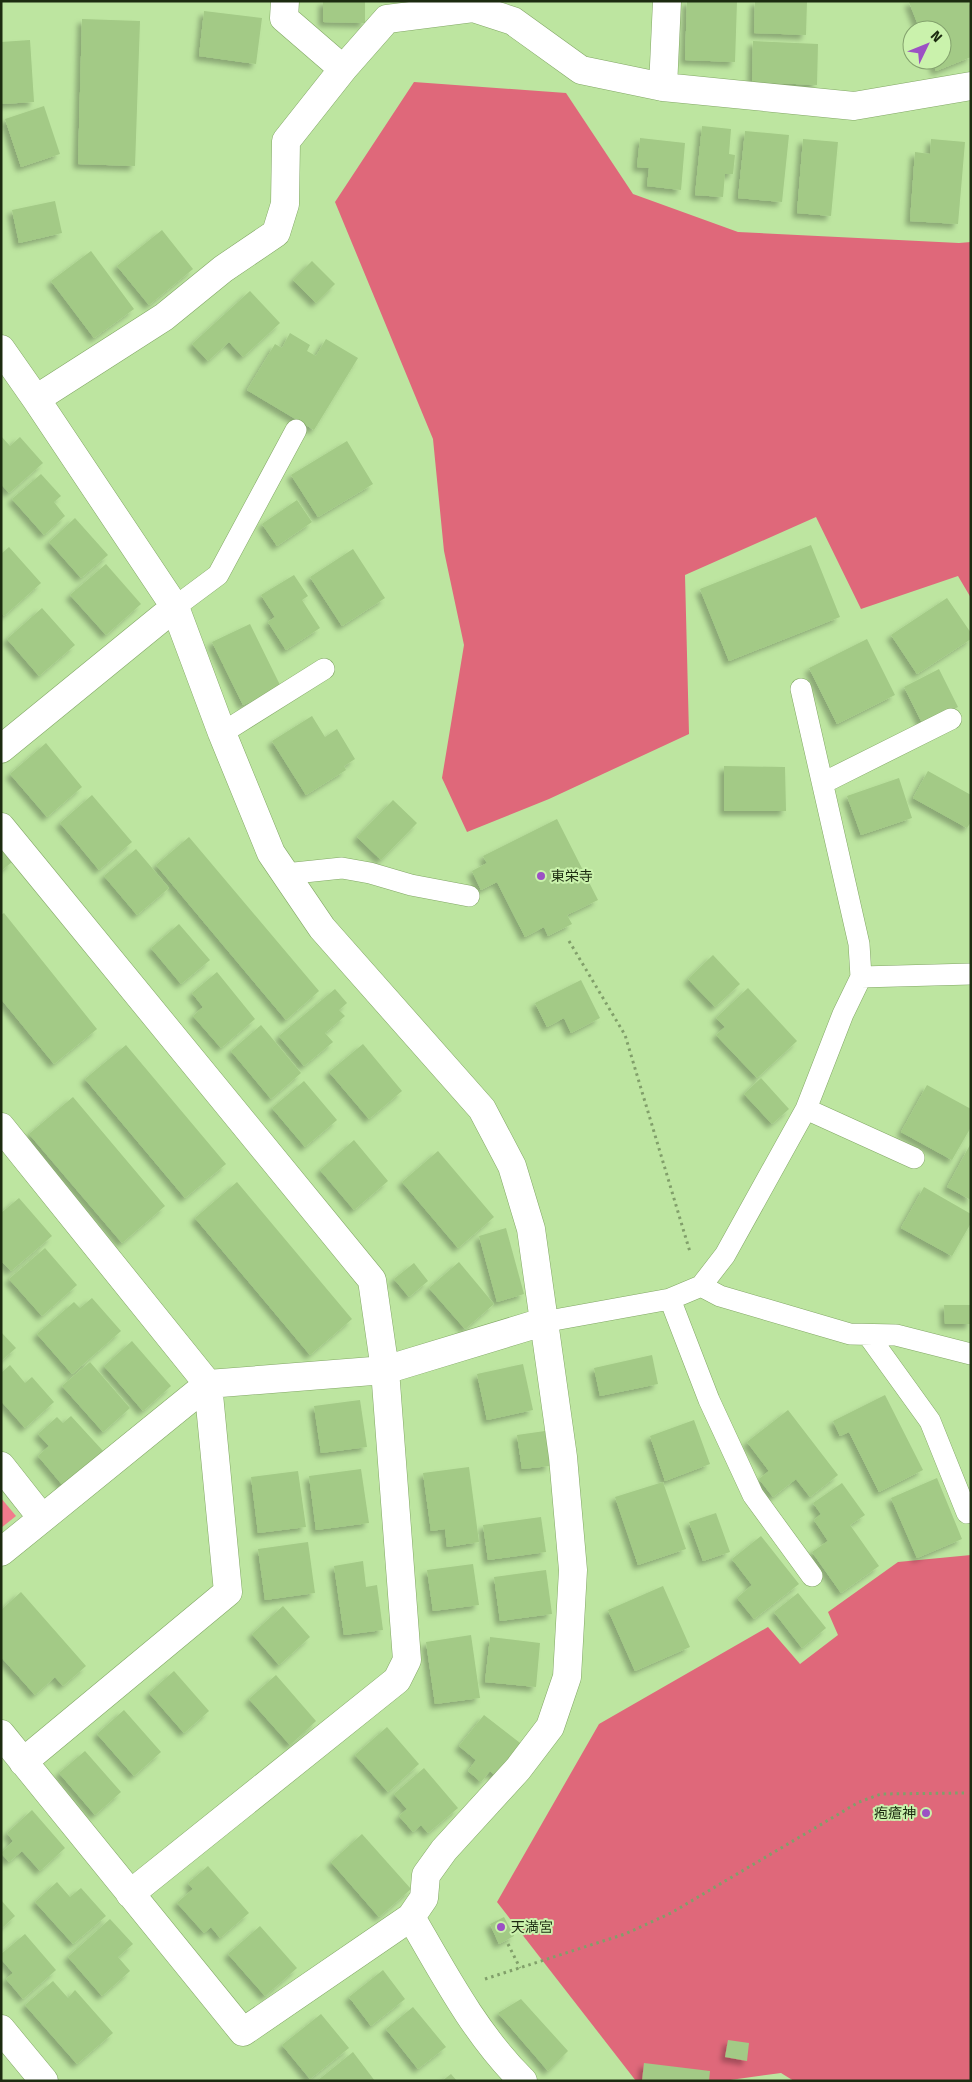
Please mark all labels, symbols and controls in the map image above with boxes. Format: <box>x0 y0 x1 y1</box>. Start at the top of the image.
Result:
north arrow <box>902 20 952 70</box>
text: N <box>927 27 946 46</box>
place label: 東栄寺 <box>551 868 593 885</box>
marker: 東栄寺 <box>535 870 547 882</box>
place label: 疱瘡神 <box>874 1805 916 1822</box>
marker: 疱瘡神 <box>920 1807 932 1819</box>
place label: 天満宮 <box>511 1919 553 1936</box>
marker: 天満宮 <box>495 1921 507 1933</box>

